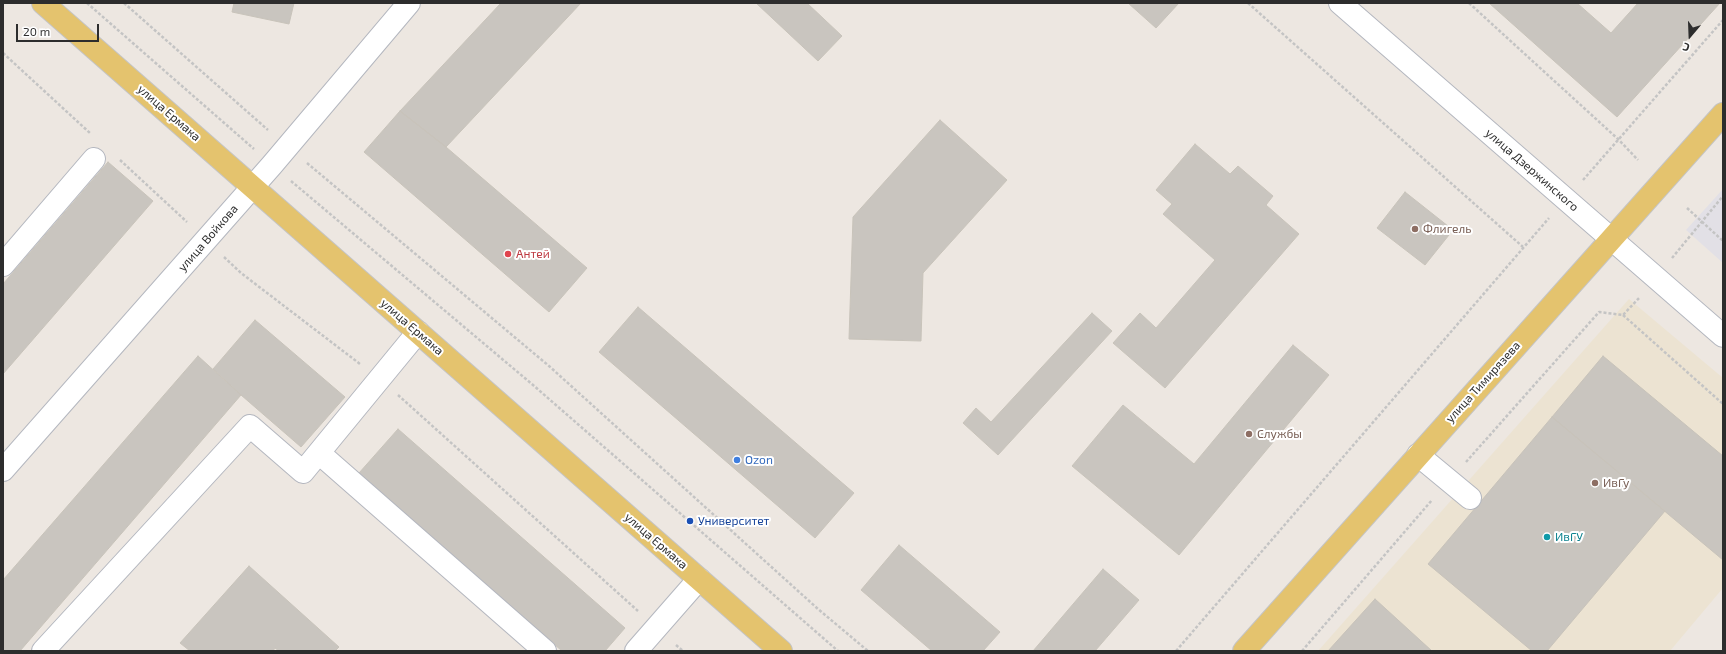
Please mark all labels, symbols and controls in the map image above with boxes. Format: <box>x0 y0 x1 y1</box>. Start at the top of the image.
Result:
scale bar <box>18 16 101 42</box>
north arrow <box>1670 16 1710 56</box>
text: 20 m <box>23 24 50 38</box>
text: С <box>1681 41 1691 55</box>
street label: улица Ермака <box>135 82 203 144</box>
street label: улица Дзержинского <box>1482 126 1582 214</box>
street label: улица Войкова <box>175 202 241 274</box>
place label: Флигель <box>1423 222 1472 236</box>
marker: Флигель <box>1410 224 1420 234</box>
place label: Антей <box>516 247 550 261</box>
marker: Антей <box>503 249 513 259</box>
street label: улица Ермака <box>378 296 446 358</box>
street label: улица Тимирязева <box>1443 338 1523 426</box>
place label: Службы <box>1257 427 1302 441</box>
marker: Службы <box>1244 429 1254 439</box>
place label: Ozon <box>745 453 773 467</box>
marker: Ozon <box>732 455 742 465</box>
place label: ИвГу <box>1603 476 1629 490</box>
marker: ИвГу <box>1590 478 1600 488</box>
street label: улица Ермака <box>622 510 690 572</box>
place label: Университет <box>698 514 769 528</box>
marker: Университет <box>685 516 695 526</box>
place label: ИвГУ <box>1555 530 1583 544</box>
marker: ИвГУ <box>1542 532 1552 542</box>

